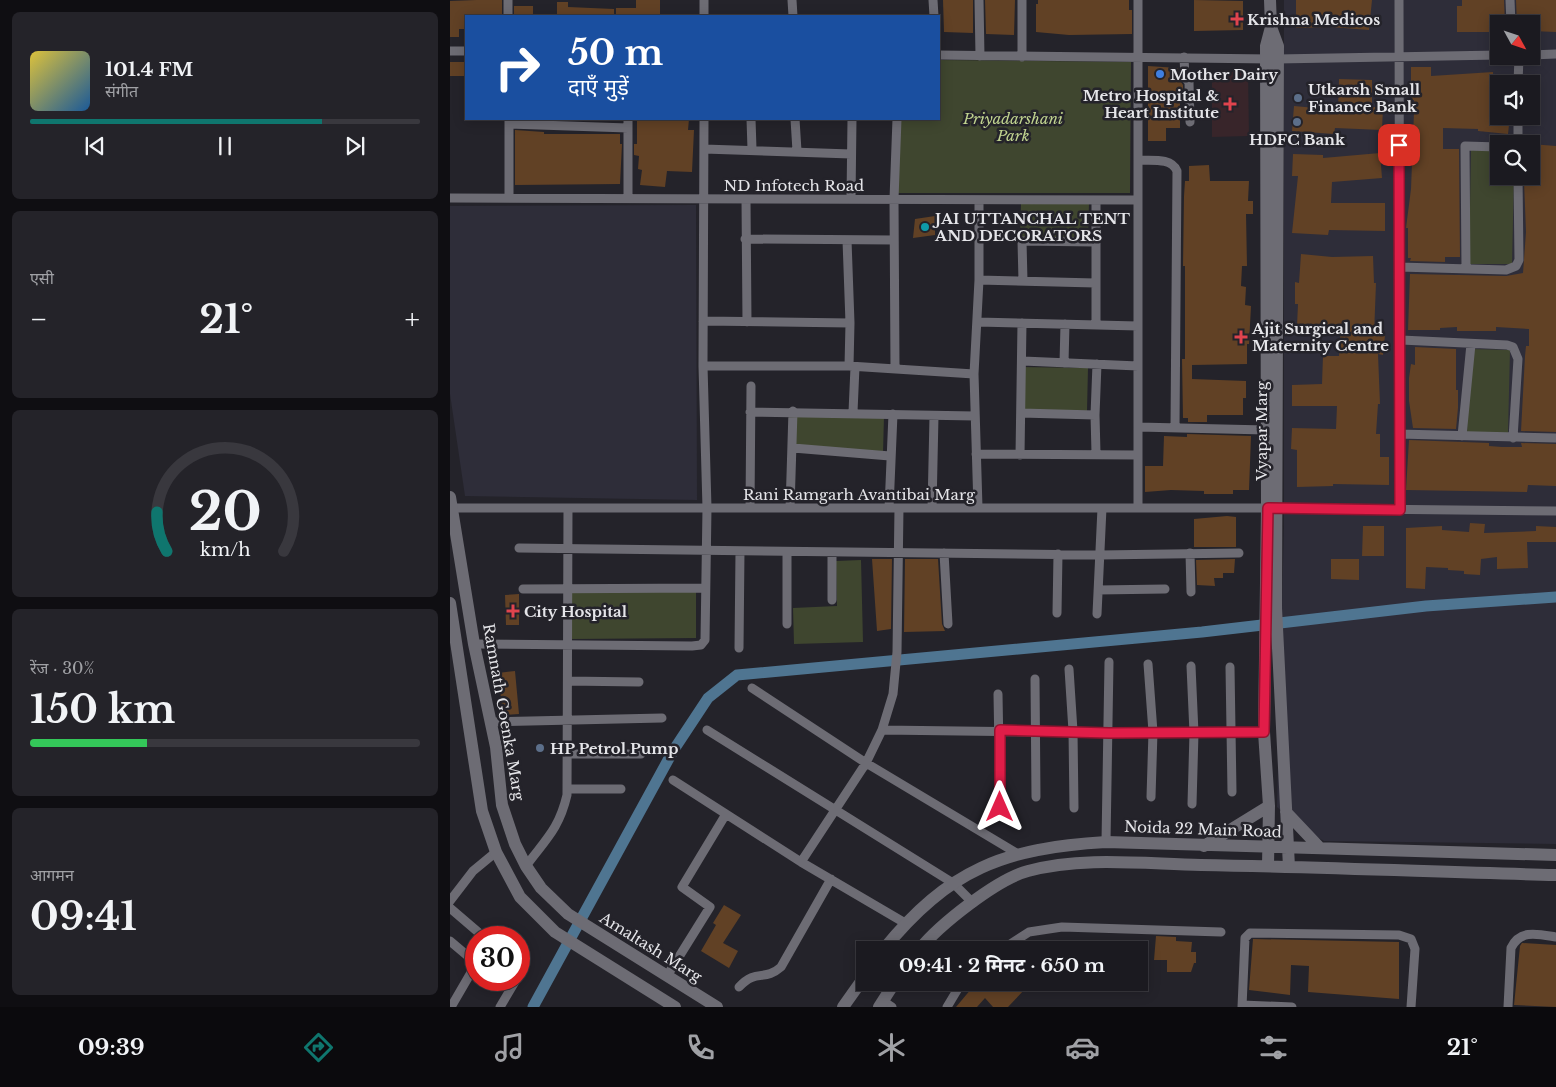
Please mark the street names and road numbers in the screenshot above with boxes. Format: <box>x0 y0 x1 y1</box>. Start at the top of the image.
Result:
street label: ND Infotech Road <box>724 176 864 195</box>
street label: Vyapar Marg <box>1252 380 1271 482</box>
street label: Rani Ramgarh Avantibai Marg <box>743 485 976 504</box>
street label: Ramnath Goenka Marg <box>479 622 529 803</box>
street label: Noida 22 Main Road <box>1124 817 1282 841</box>
street label: Amaltash Marg <box>595 907 707 987</box>

